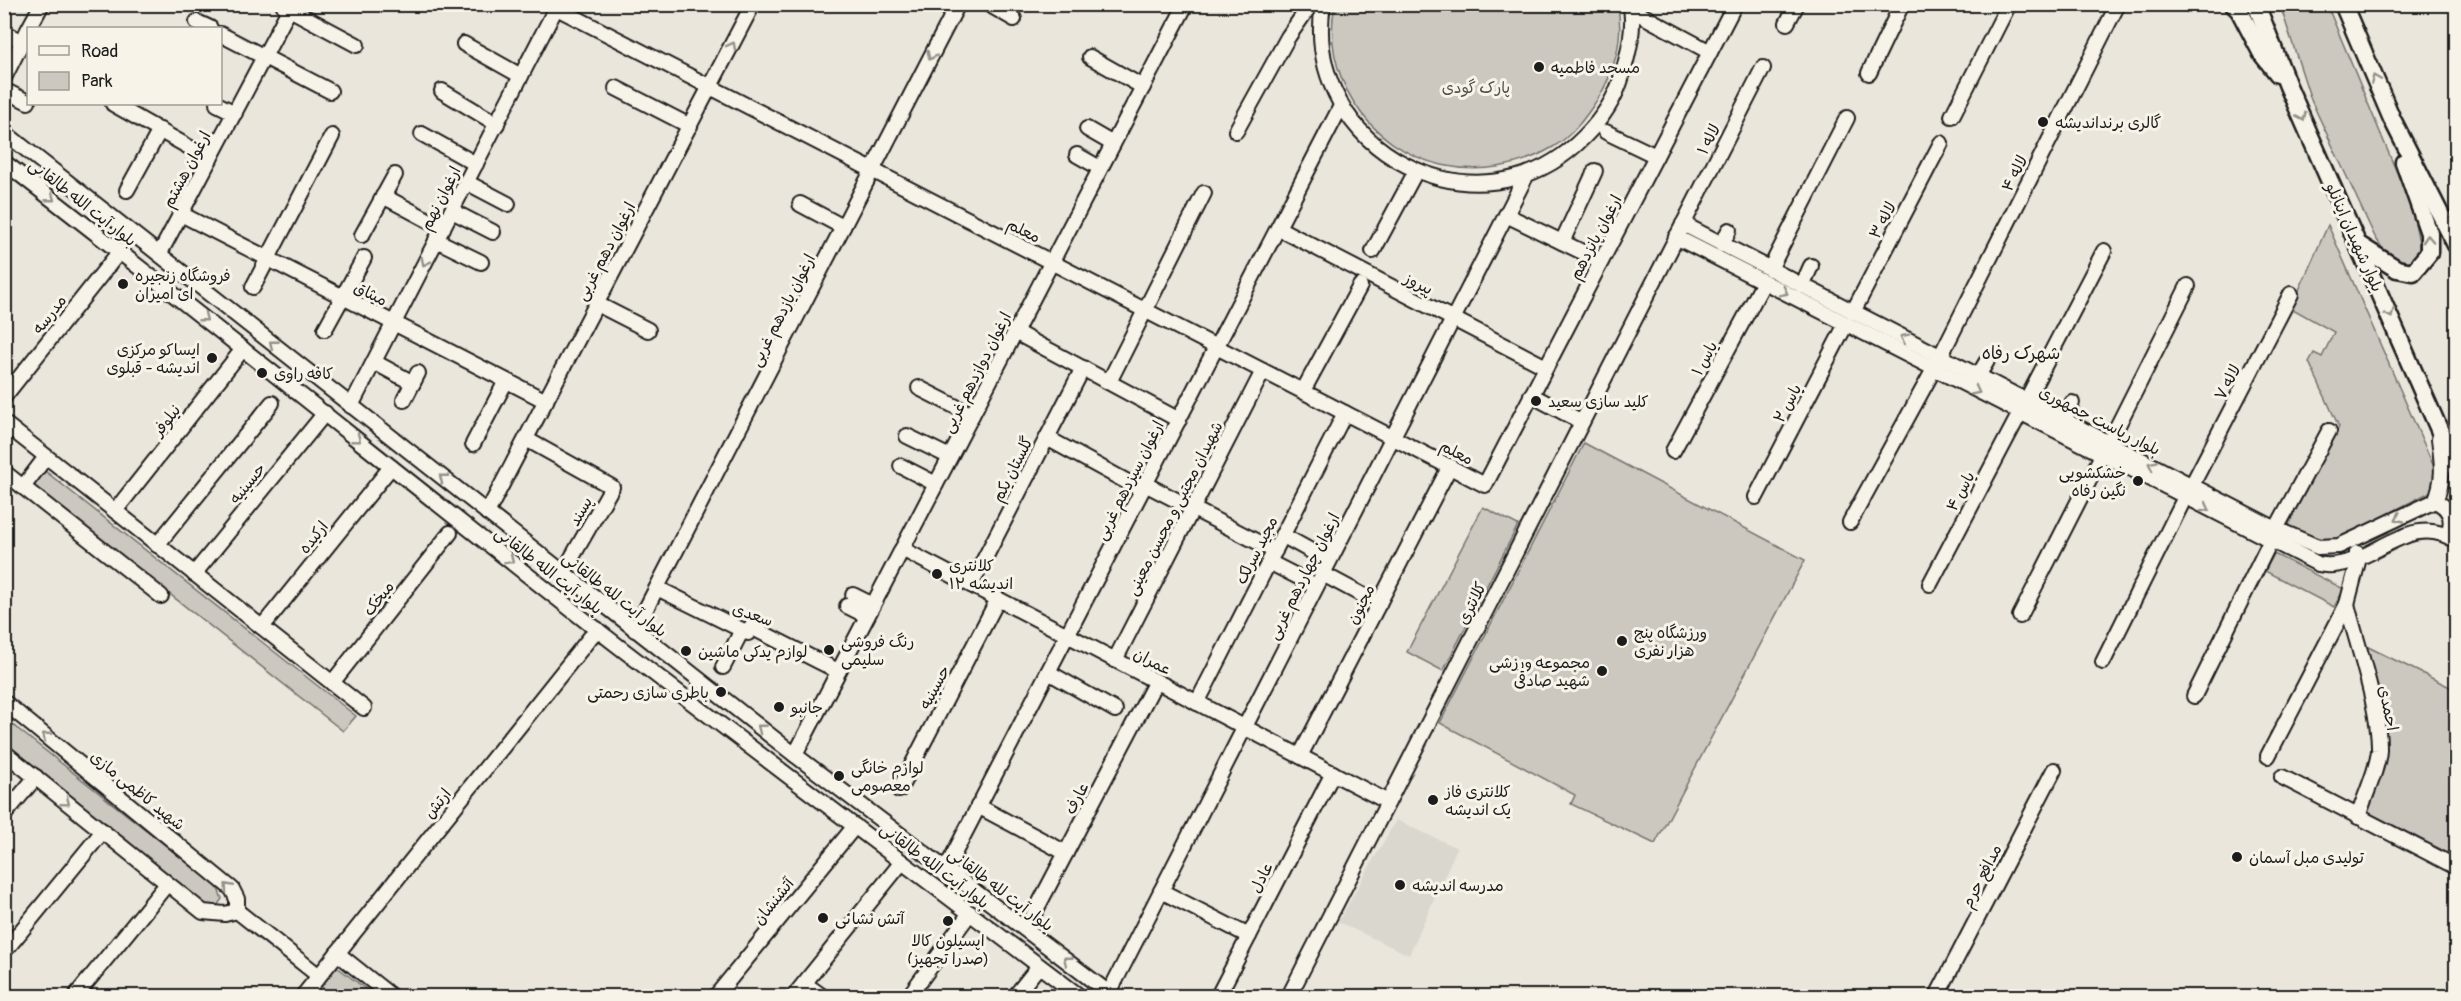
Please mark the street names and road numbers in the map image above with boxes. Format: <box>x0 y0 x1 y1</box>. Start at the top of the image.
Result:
street label: لاله ۱ <box>1693 121 1725 158</box>
street label: ارغوان هشتم <box>158 128 217 212</box>
street label: لاله ۴ <box>1997 152 2032 195</box>
street label: بلوار آیت الله طالقانی <box>25 155 140 251</box>
street label: ارغوان نهم <box>416 163 467 235</box>
street label: بلوار شهیدان اینانلو <box>2321 179 2387 295</box>
street label: ارغوان پانزدهم <box>1565 192 1628 284</box>
street label: ارغوان دهم غربی <box>572 199 642 305</box>
street label: لاله ۳ <box>1865 199 1901 242</box>
street label: معلم <box>1002 214 1044 250</box>
street label: ارغوان یازدهم غربی <box>746 251 822 371</box>
street label: پیروز <box>1399 267 1436 300</box>
street label: میثاق <box>350 277 391 311</box>
street label: مدرسه <box>28 291 71 338</box>
street label: ارغوان دوازدهم غربی <box>938 309 1018 437</box>
street label: یاس ۱ <box>1688 338 1722 379</box>
street label: لاله ۷ <box>2210 361 2245 404</box>
street label: یاس ۲ <box>1769 381 1806 426</box>
street label: بلوار ریاست جمهوری <box>2036 382 2164 460</box>
street label: نیلوفر <box>147 401 185 442</box>
street label: ارغوان سیزدهم غربی <box>1091 417 1170 544</box>
street label: شهیدان مجتبی و محسن معینی <box>1122 418 1228 599</box>
street label: گلستان یکم <box>988 433 1040 506</box>
street label: معلم <box>1435 436 1477 472</box>
street label: حسینیه <box>225 459 270 508</box>
street label: یاس ۴ <box>1942 468 1980 515</box>
street label: پسند <box>565 493 597 530</box>
street label: ارغوان چهاردهم غربی <box>1263 510 1346 644</box>
street label: مجید سرلک <box>1231 513 1283 588</box>
street label: ارکیده <box>295 517 333 558</box>
street label: بلوار آیت الله طالقانی <box>491 523 606 619</box>
street label: بلوار آیت لله طالقانی <box>558 548 671 642</box>
street label: میخک <box>359 577 399 620</box>
street label: کلانتری <box>1453 579 1491 628</box>
street label: مجنون <box>1342 581 1379 628</box>
street label: سعدی <box>730 599 776 631</box>
street label: عمران <box>1130 644 1175 680</box>
street label: حسینیه <box>915 662 955 713</box>
street label: احمدی <box>2374 684 2402 733</box>
street label: شهید کاظمی مازی <box>86 747 189 835</box>
street label: عارف <box>1060 779 1094 818</box>
street label: ارتش <box>420 785 456 823</box>
street label: بلوار آیت الله طالقانی <box>876 818 993 913</box>
street label: مدافع حرم <box>1957 841 2008 913</box>
street label: بلوار آیت لله طالقانی <box>944 844 1057 936</box>
street label: عادل <box>1246 858 1278 896</box>
street label: آتشنشان <box>749 873 799 929</box>

